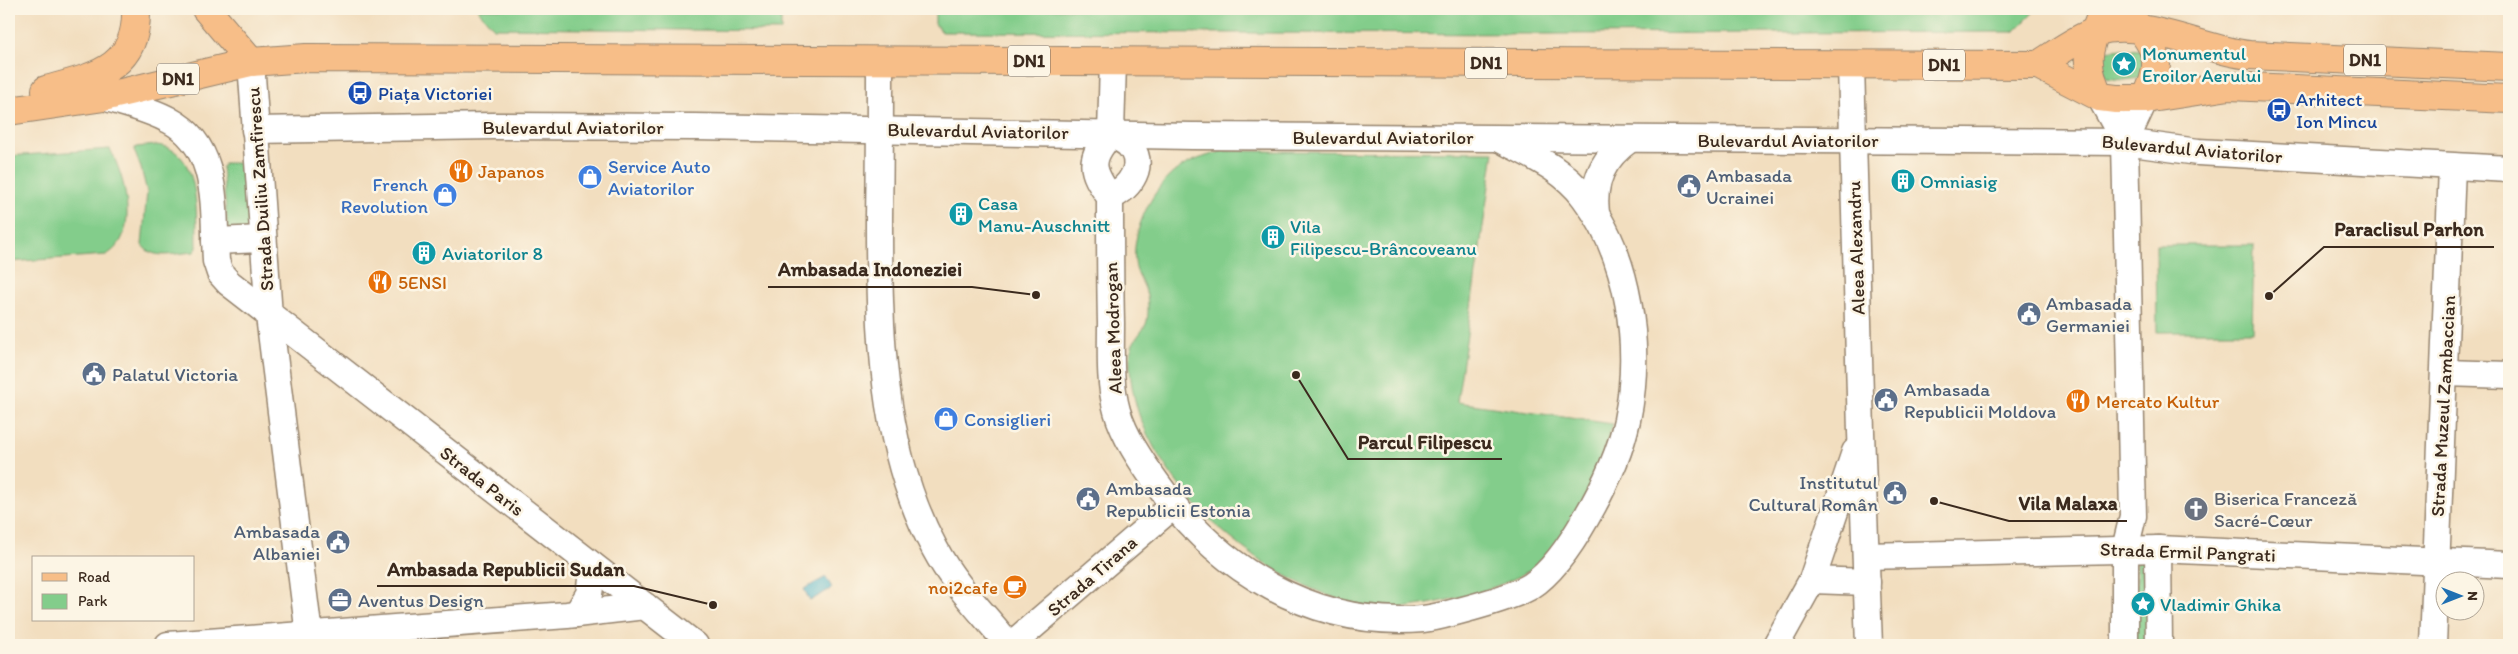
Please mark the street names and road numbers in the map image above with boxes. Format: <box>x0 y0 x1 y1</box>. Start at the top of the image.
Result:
road number: DN1 <box>2344 44 2386 76</box>
road number: DN1 <box>1008 46 1050 76</box>
road number: DN1 <box>1465 48 1507 78</box>
road number: DN1 <box>1923 50 1965 80</box>
road number: DN1 <box>157 64 199 95</box>
street label: Strada Duiliu Zamfirescu <box>241 86 279 292</box>
street label: Bulevardul Aviatorilor <box>482 116 664 139</box>
street label: Bulevardul Aviatorilor <box>887 118 1069 144</box>
street label: Bulevardul Aviatorilor <box>1292 126 1474 149</box>
street label: Bulevardul Aviatorilor <box>1697 129 1879 152</box>
street label: Bulevardul Aviatorilor <box>2101 130 2284 168</box>
street label: Aleea Alexandru <box>1842 180 1870 315</box>
street label: Aleea Modrogan <box>1099 261 1127 394</box>
street label: Strada Muzeul Zambaccian <box>2426 294 2460 517</box>
street label: Strada Paris <box>435 441 529 521</box>
street label: Strada Tirana <box>1042 531 1142 621</box>
street label: Strada Ermil Pangrati <box>2100 537 2276 567</box>

